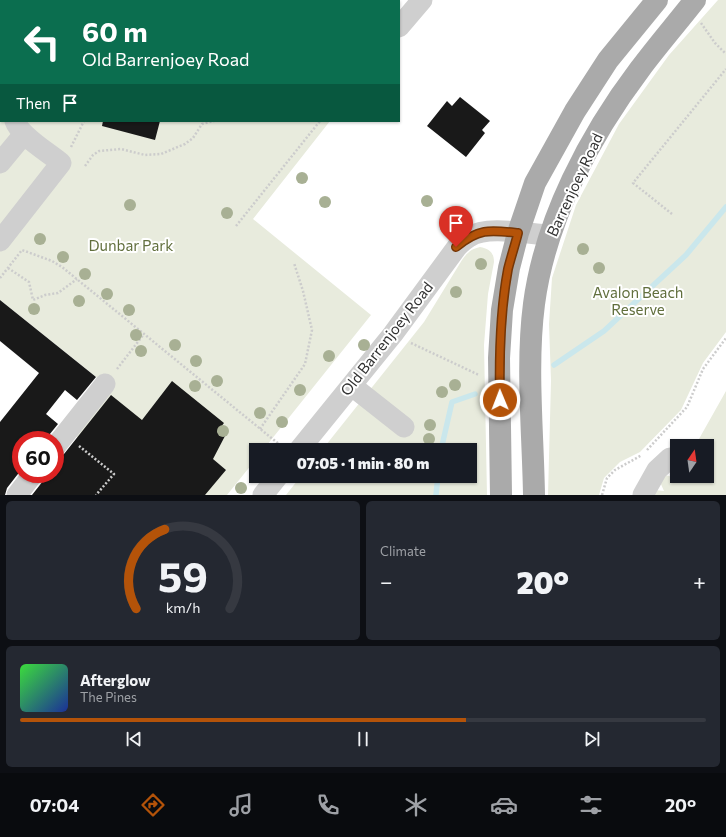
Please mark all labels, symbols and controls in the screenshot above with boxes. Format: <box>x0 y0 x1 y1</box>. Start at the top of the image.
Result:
text: 60 m <box>82 14 148 48</box>
icon: left <box>16 16 68 68</box>
text: Old Barrenjoey Road <box>82 48 249 70</box>
icon: arrive <box>59 92 81 114</box>
text: Then <box>16 94 51 112</box>
street label: Barrenjoey Road <box>542 130 606 239</box>
pin <box>439 206 473 247</box>
icon: arrive <box>445 212 467 234</box>
park label: Dunbar Park <box>89 236 173 254</box>
street label: Old Barrenjoey Road <box>336 278 436 399</box>
park label: Avalon Beach Reserve <box>593 283 683 318</box>
position arrow <box>479 379 521 421</box>
speed limit sign: 60 <box>12 431 64 483</box>
north arrow <box>670 439 714 483</box>
map controls <box>670 439 714 483</box>
text: 07:05 · 1 min · 80 m <box>297 454 429 472</box>
text: Climate <box>380 543 426 559</box>
text: 59 <box>158 549 208 600</box>
text: 20° <box>516 563 569 600</box>
text: − <box>380 568 393 595</box>
text: + <box>693 568 706 595</box>
text: km/h <box>166 597 200 615</box>
text: Afterglow <box>80 671 150 689</box>
text: The Pines <box>80 689 137 705</box>
icon: previous <box>123 728 145 750</box>
icon: pause <box>352 728 374 750</box>
icon: next <box>581 728 603 750</box>
icon: directions <box>139 791 167 819</box>
icon: music <box>227 791 255 819</box>
icon: phone <box>314 791 342 819</box>
icon: climate <box>402 791 430 819</box>
icon: car <box>490 791 518 819</box>
icon: filters <box>577 791 605 819</box>
text: 07:04 <box>30 794 79 816</box>
text: 20° <box>665 794 696 816</box>

